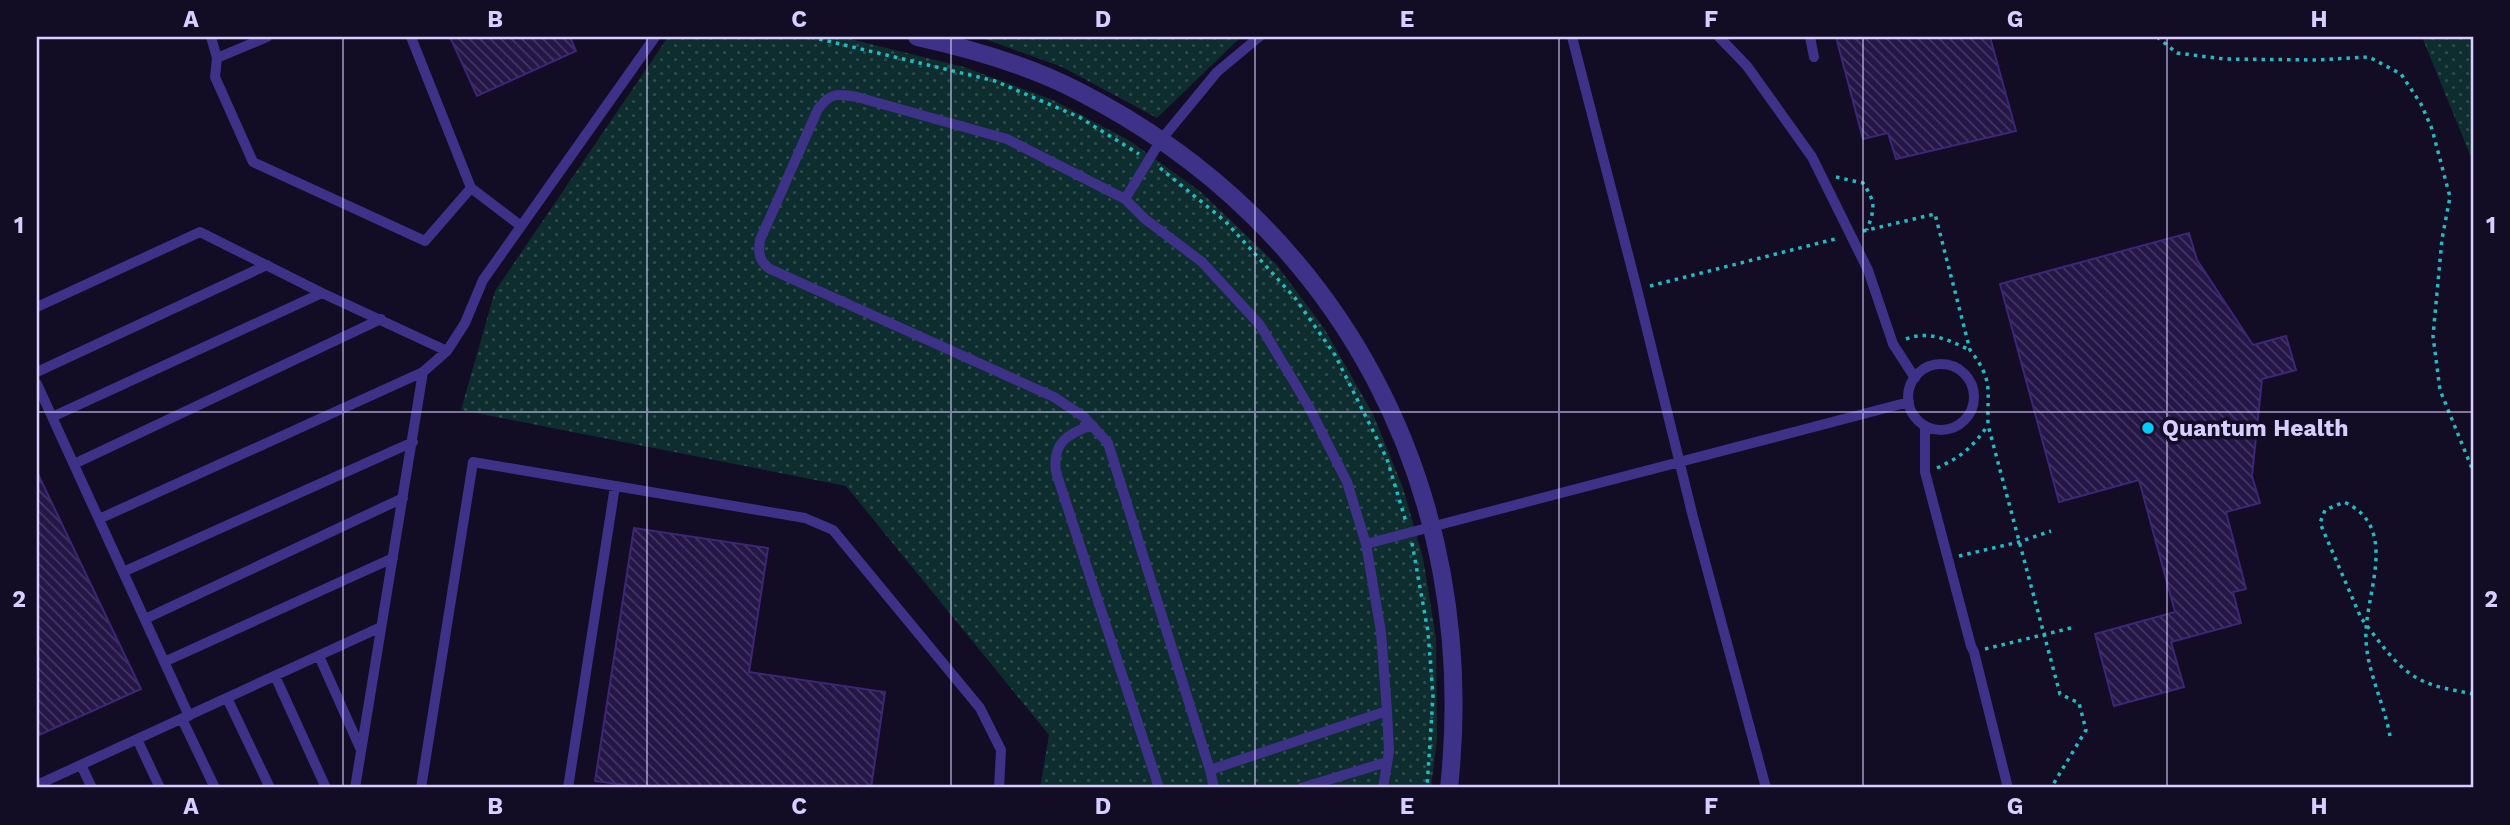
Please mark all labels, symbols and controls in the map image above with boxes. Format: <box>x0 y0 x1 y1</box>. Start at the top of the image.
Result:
text: A <box>183 6 199 33</box>
text: B <box>487 6 503 33</box>
text: C <box>791 6 807 33</box>
text: D <box>1095 6 1111 33</box>
text: E <box>1400 6 1414 33</box>
text: F <box>1704 6 1718 33</box>
text: G <box>2007 6 2023 33</box>
text: H <box>2310 6 2328 33</box>
text: 1 <box>14 212 24 239</box>
text: 1 <box>2486 212 2496 239</box>
place label: Quantum Health <box>2162 415 2349 442</box>
marker: Quantum Health <box>2140 420 2156 436</box>
text: 2 <box>12 586 26 613</box>
text: 2 <box>2484 586 2498 613</box>
text: A <box>183 793 199 820</box>
text: B <box>487 793 503 820</box>
text: C <box>791 793 807 820</box>
text: D <box>1095 793 1111 820</box>
text: E <box>1400 793 1414 820</box>
text: F <box>1704 793 1718 820</box>
text: G <box>2007 793 2023 820</box>
text: H <box>2310 793 2328 820</box>

